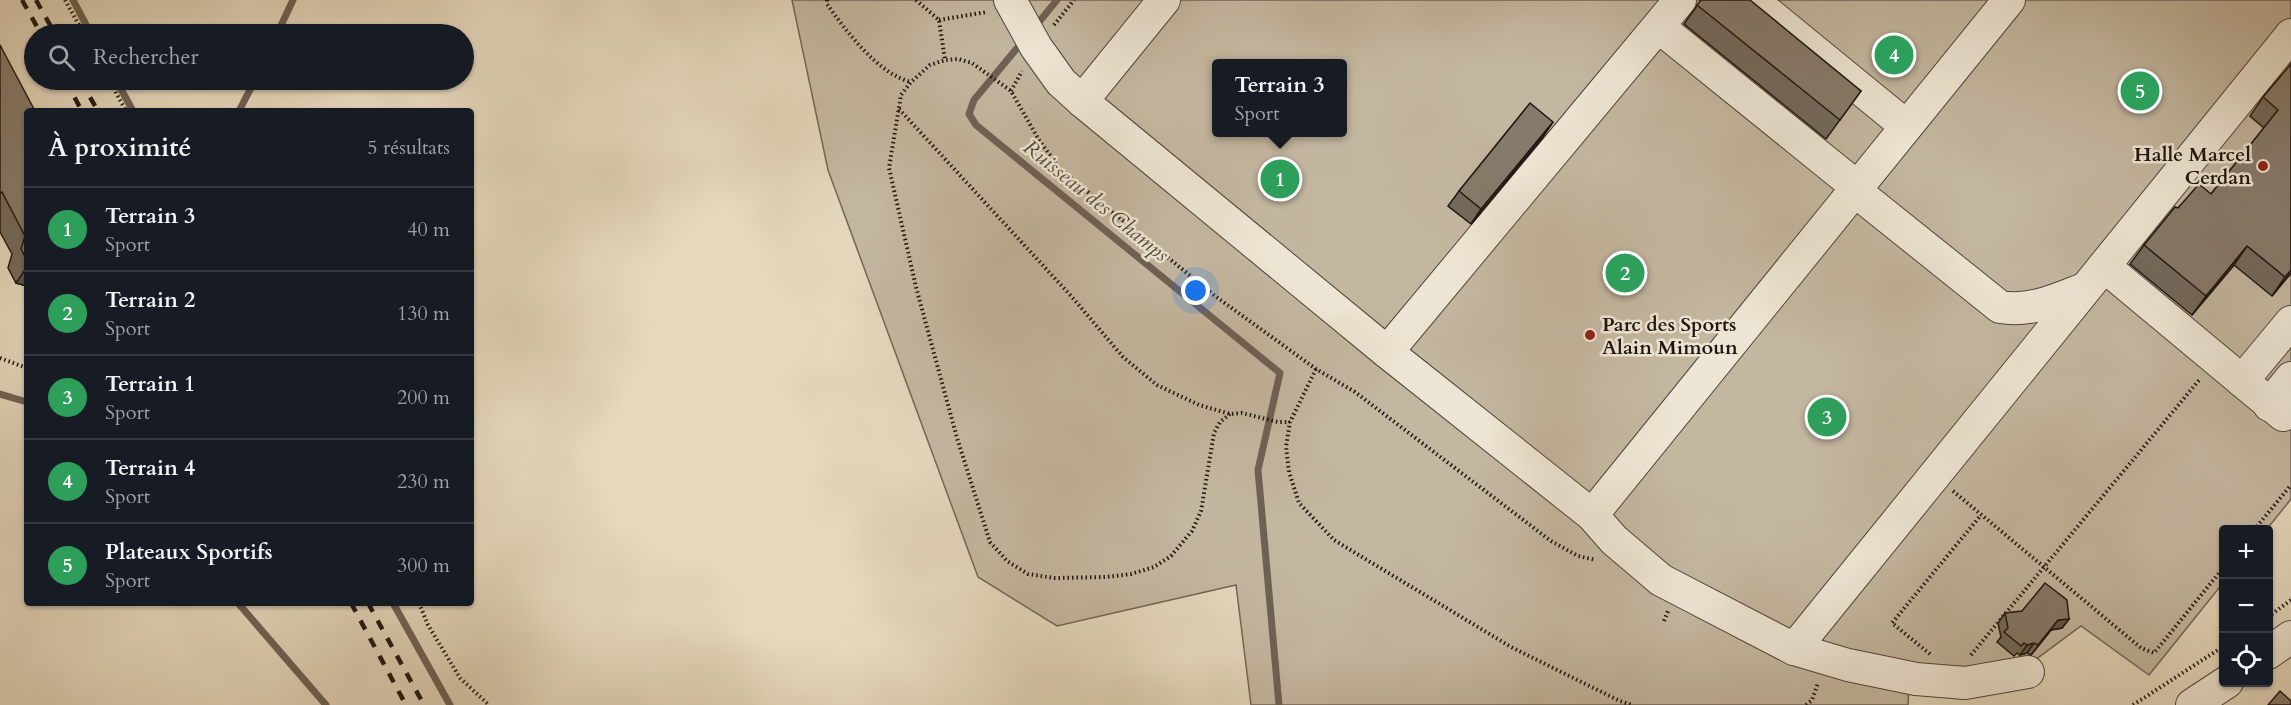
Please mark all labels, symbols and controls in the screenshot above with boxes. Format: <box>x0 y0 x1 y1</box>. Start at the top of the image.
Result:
search box <box>24 24 474 90</box>
pin: 4 <box>1874 32 1914 78</box>
icon: search <box>45 41 78 74</box>
text: Rechercher <box>93 42 198 72</box>
popup <box>1212 59 1347 137</box>
pin: 5 <box>2120 68 2160 113</box>
text: Terrain 3 <box>1234 70 1325 100</box>
text: Sport <box>1234 100 1279 127</box>
text: À proximité <box>48 130 191 165</box>
water label: Ruisseau des Champs <box>1017 133 1175 269</box>
text: 5 résultats <box>367 134 450 161</box>
place label: Halle Marcel Cerdan <box>2134 141 2251 191</box>
pin: 1 <box>1260 156 1300 201</box>
marker: Halle Marcel Cerdan <box>2256 159 2270 173</box>
text: Terrain 3 <box>105 201 195 231</box>
text: 1 <box>62 216 73 243</box>
text: 40 m <box>407 216 450 243</box>
text: Sport <box>105 231 150 258</box>
pin: 2 <box>1606 250 1644 296</box>
your location <box>1181 276 1210 305</box>
text: Terrain 2 <box>105 285 195 315</box>
text: 2 <box>62 300 73 327</box>
text: 130 m <box>397 300 450 327</box>
place label: Parc des Sports Alain Mimoun <box>1602 311 1738 361</box>
text: Sport <box>105 315 150 342</box>
marker: Parc des Sports Alain Mimoun <box>1583 328 1597 342</box>
text: Terrain 1 <box>105 369 195 399</box>
text: 3 <box>62 384 73 411</box>
text: 200 m <box>397 384 450 411</box>
pin: 3 <box>1808 394 1846 440</box>
text: Sport <box>105 399 150 426</box>
text: Terrain 4 <box>105 453 195 483</box>
text: 4 <box>62 468 73 495</box>
text: 230 m <box>397 468 450 495</box>
text: Sport <box>105 483 150 510</box>
map controls <box>2219 525 2273 687</box>
button: + <box>2219 525 2273 579</box>
text: Plateaux Sportifs <box>105 537 273 567</box>
text: 5 <box>62 552 73 579</box>
text: 300 m <box>397 552 450 579</box>
text: Sport <box>105 567 150 594</box>
button: − <box>2219 579 2273 633</box>
button: locate <box>2219 633 2273 687</box>

